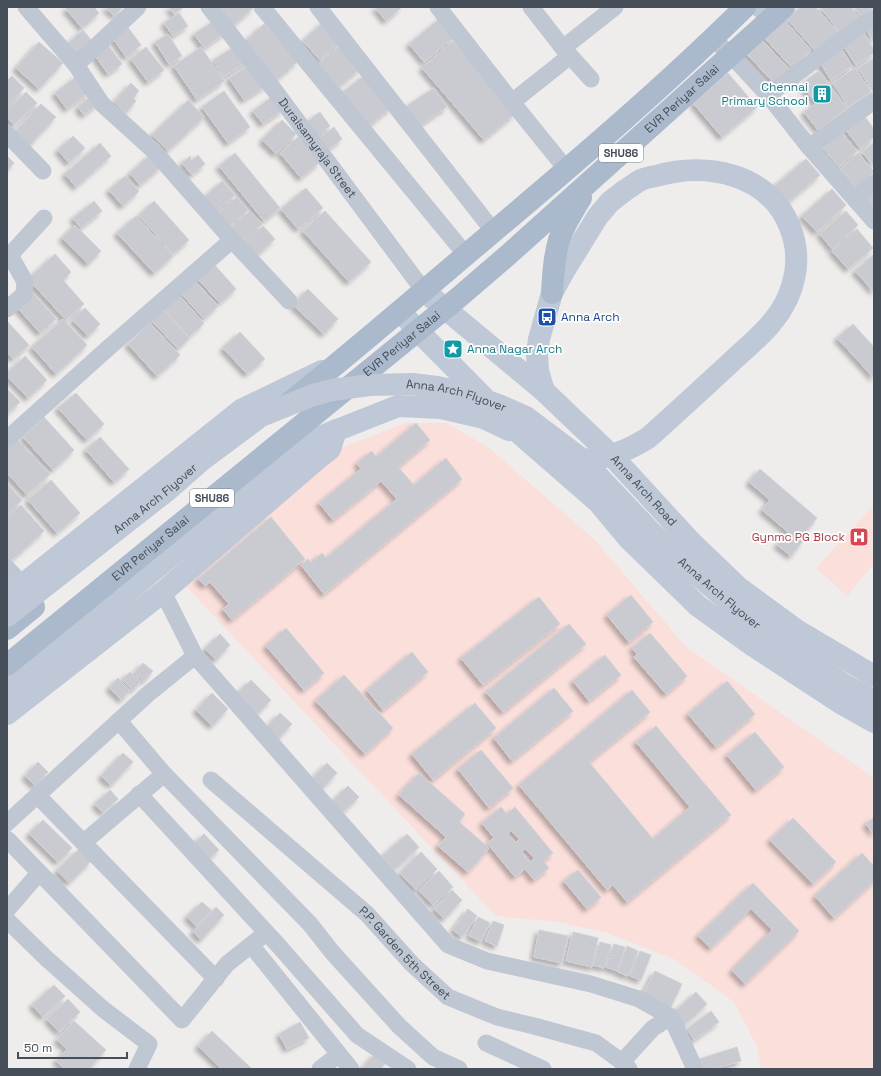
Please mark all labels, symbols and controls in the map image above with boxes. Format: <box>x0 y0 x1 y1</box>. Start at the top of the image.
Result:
street label: EVR Periyar Salai <box>641 61 723 137</box>
place label: Chennai Primary School <box>721 79 808 109</box>
building icon: Chennai Primary School <box>811 83 833 105</box>
street label: Duraisamyraja Street <box>275 95 360 201</box>
road number: SHU86 <box>599 144 643 162</box>
bus stop icon: Anna Arch <box>536 306 558 328</box>
street label: EVR Periyar Salai <box>360 307 444 380</box>
place label: Anna Arch <box>561 309 620 325</box>
place icon: Anna Nagar Arch <box>442 338 464 360</box>
place label: Anna Nagar Arch <box>467 341 562 357</box>
street label: Anna Arch Flyover <box>406 376 509 416</box>
street label: Anna Arch Road <box>607 451 680 529</box>
street label: Anna Arch Flyover <box>110 460 201 538</box>
road number: SHU86 <box>190 489 234 507</box>
street label: EVR Periyar Salai <box>108 512 193 585</box>
hospital icon: Gynmc PG Block <box>848 526 870 548</box>
place label: Gynmc PG Block <box>752 529 846 545</box>
street label: Anna Arch Flyover <box>675 554 764 633</box>
street label: P.P. Garden 5th Street <box>356 903 454 1003</box>
scale bar <box>18 1034 127 1060</box>
text: 50 m <box>24 1040 52 1056</box>

